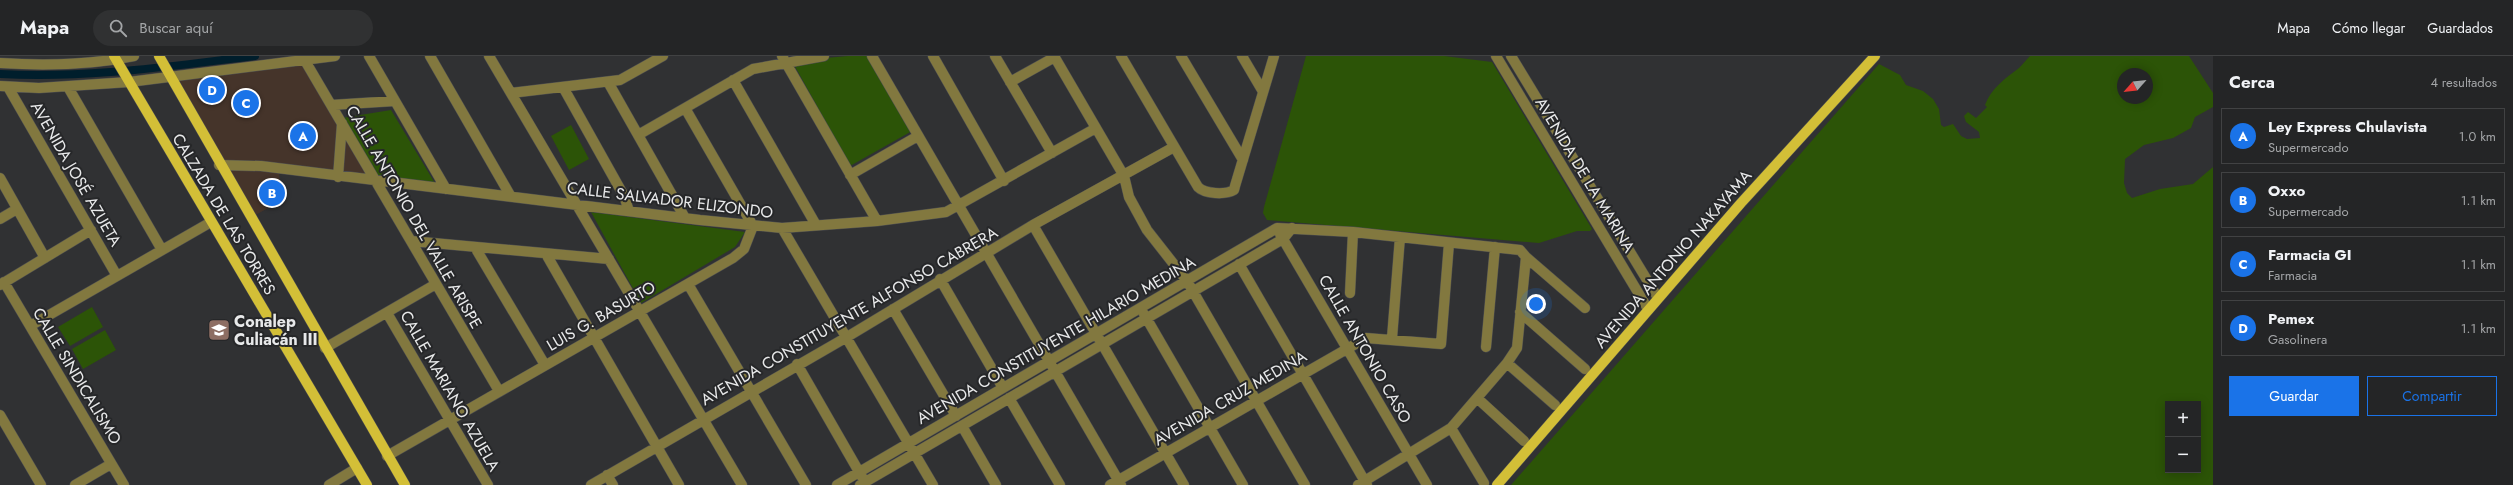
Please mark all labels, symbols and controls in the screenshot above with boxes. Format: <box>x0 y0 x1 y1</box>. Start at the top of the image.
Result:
search box <box>93 10 373 46</box>
text: Mapa <box>20 14 69 41</box>
icon: search <box>107 17 129 39</box>
text: Buscar aquí <box>139 17 213 39</box>
text: Mapa <box>2277 18 2310 38</box>
text: Cómo llegar <box>2332 18 2405 38</box>
text: Guardados <box>2427 18 2493 38</box>
north arrow <box>2117 68 2153 104</box>
text: Cerca <box>2229 70 2275 94</box>
text: 4 resultados <box>2430 73 2497 92</box>
pin: D <box>199 75 225 105</box>
pin: C <box>233 88 259 118</box>
street label: AVENIDA DE LA MARINA <box>1529 93 1641 257</box>
street label: AVENIDA JOSÉ AZUETA <box>25 97 127 251</box>
street label: CALLE ANTONIO DEL VALLE ARISPE <box>340 101 488 333</box>
text: Ley Express Chulavista <box>2268 116 2427 138</box>
pin: A <box>290 121 316 151</box>
text: A <box>2238 127 2248 146</box>
text: 1.0 km <box>2459 127 2496 146</box>
street label: CALZADA DE LAS TORRES <box>167 129 282 299</box>
text: Supermercado <box>2268 138 2349 157</box>
street label: AVENIDA ANTONIO NAKAYAMA <box>1589 165 1757 353</box>
street label: CALLE SALVADOR ELIZONDO <box>566 176 774 224</box>
pin: B <box>259 178 285 208</box>
text: Oxxo <box>2268 180 2305 202</box>
text: B <box>2239 191 2247 210</box>
text: 1.1 km <box>2461 191 2496 210</box>
text: Supermercado <box>2268 202 2349 221</box>
street label: AVENIDA CONSTITUYENTE ALFONSO CABRERA <box>696 221 1002 411</box>
text: Farmacia GI <box>2268 244 2352 266</box>
street label: AVENIDA CONSTITUYENTE HILARIO MEDINA <box>912 250 1200 430</box>
text: C <box>2238 255 2248 274</box>
text: 1.1 km <box>2461 255 2496 274</box>
text: Farmacia <box>2268 266 2317 285</box>
street label: CALLE ANTONIO CASO <box>1313 271 1417 427</box>
street label: LUIS G. BASURTO <box>542 275 660 357</box>
your location <box>1526 294 1546 314</box>
street label: CALLE SINDICALISMO <box>27 303 127 449</box>
street label: CALLE MARIANO AZUELA <box>394 306 506 476</box>
text: Pemex <box>2268 308 2314 330</box>
place label: Conalep Culiacán III <box>234 310 318 351</box>
school or university icon: Conalep Culiacán III <box>206 317 232 343</box>
text: D <box>2238 319 2248 338</box>
text: 1.1 km <box>2461 319 2496 338</box>
text: Gasolinera <box>2268 330 2327 349</box>
street label: AVENIDA CRUZ MEDINA <box>1149 344 1311 451</box>
button: Guardar <box>2229 376 2359 416</box>
button: Compartir <box>2367 376 2497 416</box>
map controls <box>2165 401 2201 473</box>
button: + <box>2165 401 2201 437</box>
button: − <box>2165 437 2201 473</box>

